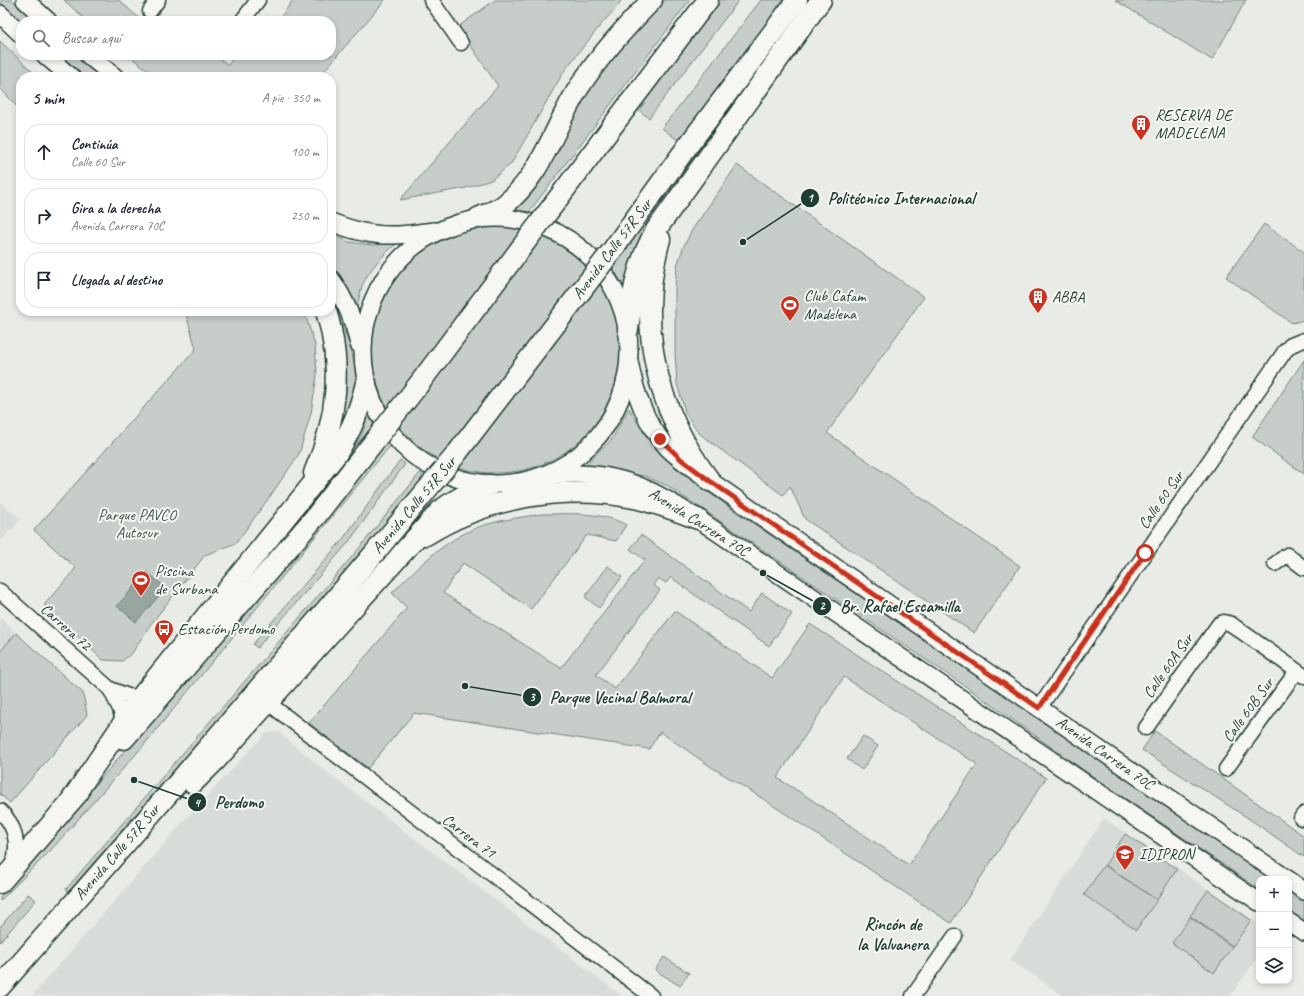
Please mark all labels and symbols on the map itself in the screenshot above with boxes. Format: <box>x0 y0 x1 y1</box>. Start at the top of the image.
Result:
place label: RESERVA DE MADELENA <box>1155 105 1234 143</box>
building icon: RESERVA DE MADELENA <box>1130 113 1152 141</box>
callout: Politécnico Internacional <box>800 184 981 213</box>
text: Politécnico Internacional <box>828 188 978 209</box>
text: 1 <box>807 190 814 206</box>
street label: Avenida Calle 57R Sur <box>568 193 658 303</box>
place label: Club Cafam Madelena <box>804 286 867 324</box>
building icon: ABBA <box>1027 286 1049 314</box>
place label: ABBA <box>1052 287 1086 307</box>
sports icon: Club Cafam Madelena <box>779 294 801 322</box>
route end <box>651 430 669 448</box>
street label: Avenida Calle 57R Sur <box>368 451 462 558</box>
street label: Calle 60 Sur <box>1134 465 1190 533</box>
street label: Avenida Carrera 70C <box>645 483 754 562</box>
park label: Parque PAVCO Autosur <box>98 505 178 543</box>
route start <box>1136 544 1154 562</box>
place label: Piscina de Surbana <box>155 561 219 599</box>
sports icon: Piscina de Surbana <box>130 569 152 597</box>
callout: Br. Rafael Escamilla <box>812 592 967 621</box>
text: Br. Rafael Escamilla <box>840 596 962 617</box>
text: 2 <box>819 598 826 614</box>
street label: Carrera 72 <box>36 599 97 656</box>
bus stop icon: Estación Perdomo <box>153 618 175 646</box>
place label: Estación Perdomo <box>178 619 276 639</box>
street label: Calle 60A Sur <box>1138 628 1199 702</box>
street label: Calle 60B Sur <box>1218 672 1279 746</box>
callout: Parque Vecinal Balmoral <box>522 682 699 711</box>
text: Parque Vecinal Balmoral <box>550 687 693 708</box>
text: 3 <box>529 689 536 705</box>
street label: Avenida Carrera 70C <box>1052 712 1159 795</box>
callout: Perdomo <box>187 788 271 817</box>
text: Perdomo <box>215 792 265 813</box>
text: 4 <box>194 795 201 811</box>
street label: Avenida Calle 57R Sur <box>70 798 166 904</box>
street label: Carrera 71 <box>438 809 500 863</box>
school or university icon: IDIPRON <box>1114 843 1136 871</box>
place label: IDIPRON <box>1139 844 1196 864</box>
district label: Rincón de la Valvanera <box>857 914 931 955</box>

